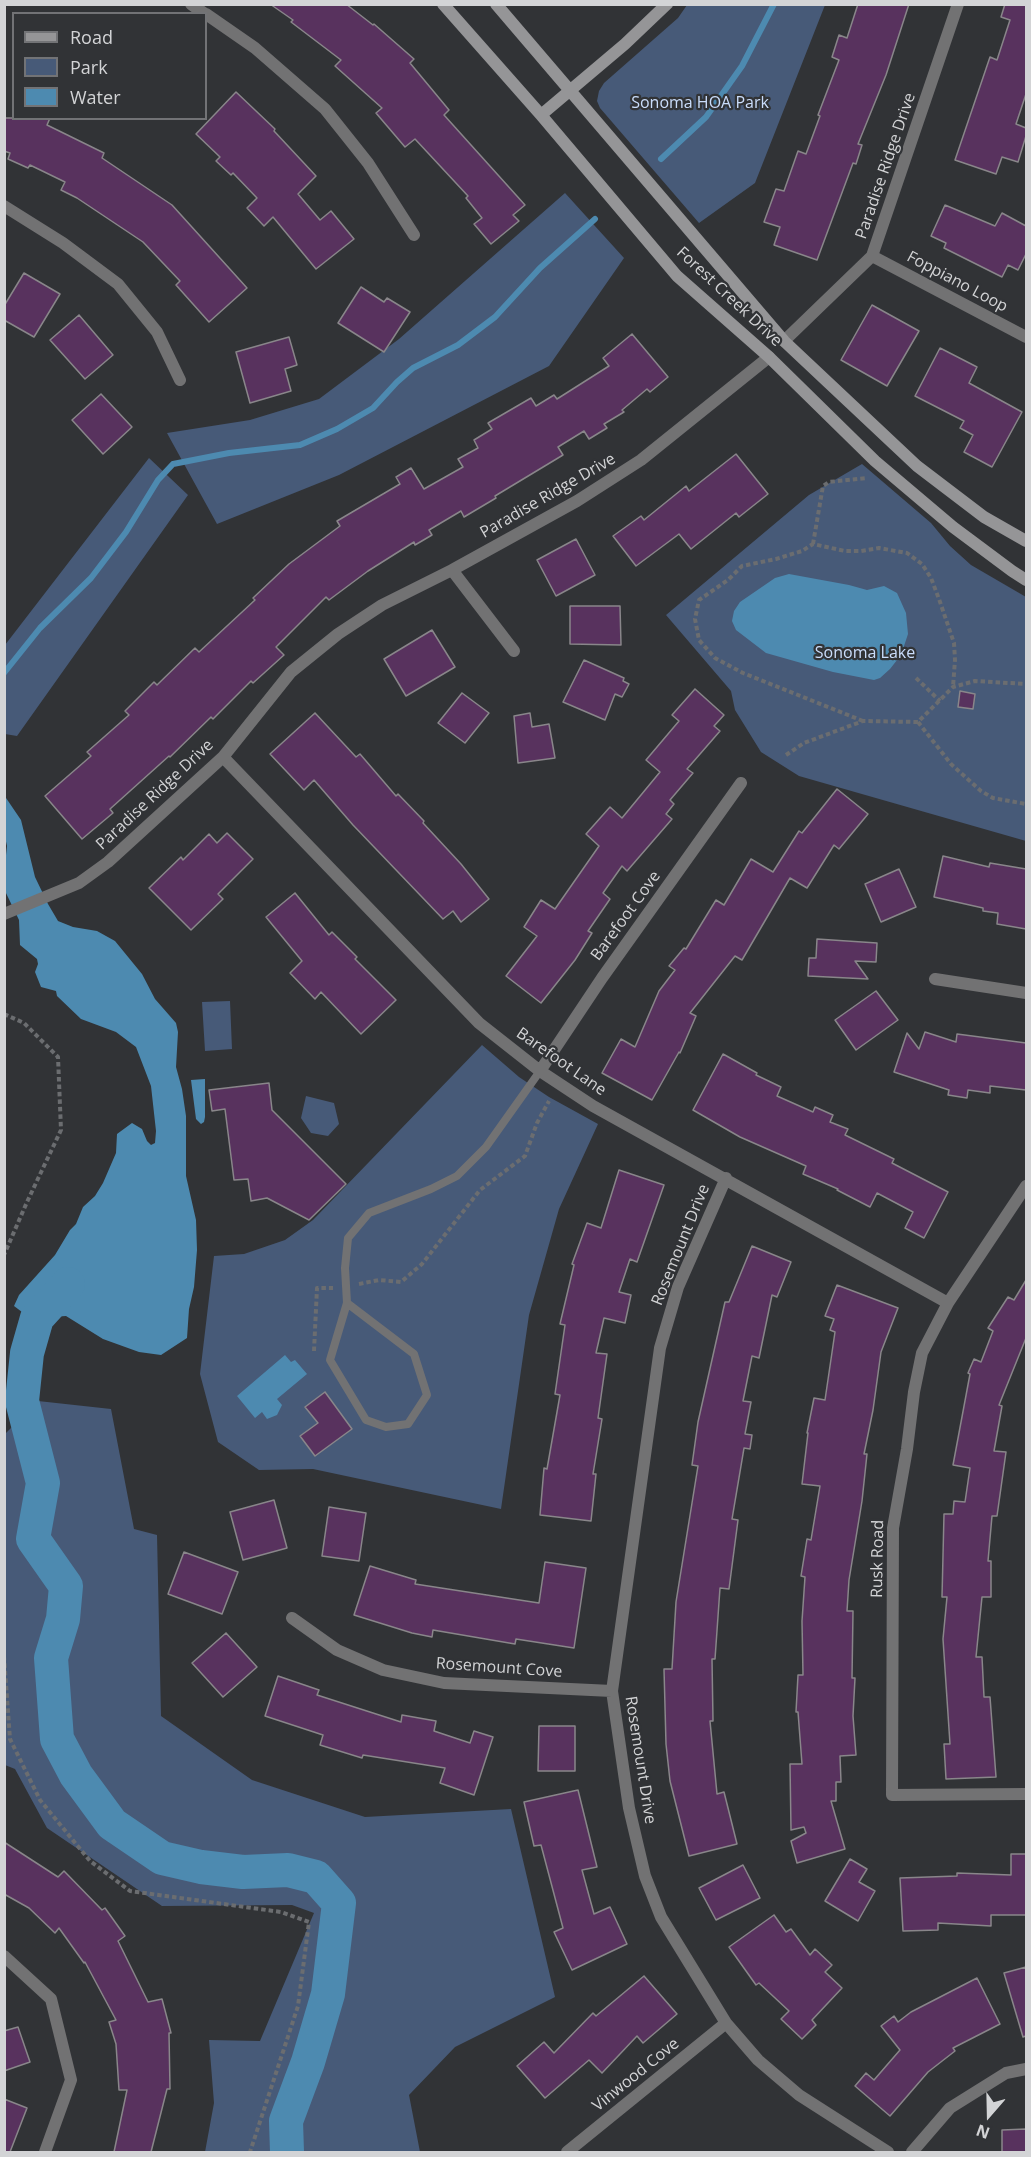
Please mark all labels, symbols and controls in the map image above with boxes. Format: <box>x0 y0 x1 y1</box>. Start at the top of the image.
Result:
legend <box>12 12 207 120</box>
text: Road <box>70 25 113 49</box>
text: Park <box>70 55 108 79</box>
text: Water <box>70 85 121 109</box>
street label: Paradise Ridge Drive <box>852 90 920 242</box>
park label: Sonoma HOA Park <box>631 93 769 113</box>
street label: Forest Creek Drive <box>672 243 786 351</box>
street label: Foppiano Loop <box>903 247 1011 317</box>
street label: Paradise Ridge Drive <box>477 449 619 543</box>
park label: Sonoma Lake <box>815 643 915 663</box>
street label: Paradise Ridge Drive <box>92 736 218 854</box>
street label: Barefoot Cove <box>587 868 665 964</box>
street label: Barefoot Lane <box>512 1024 610 1100</box>
street label: Rosemount Drive <box>648 1182 714 1308</box>
street label: Rusk Road <box>868 1520 888 1598</box>
street label: Rosemount Cove <box>435 1654 563 1682</box>
street label: Rosemount Drive <box>620 1695 660 1825</box>
street label: Vinwood Cove <box>589 2034 683 2116</box>
north arrow <box>959 2085 1019 2145</box>
text: N <box>973 2119 993 2144</box>

